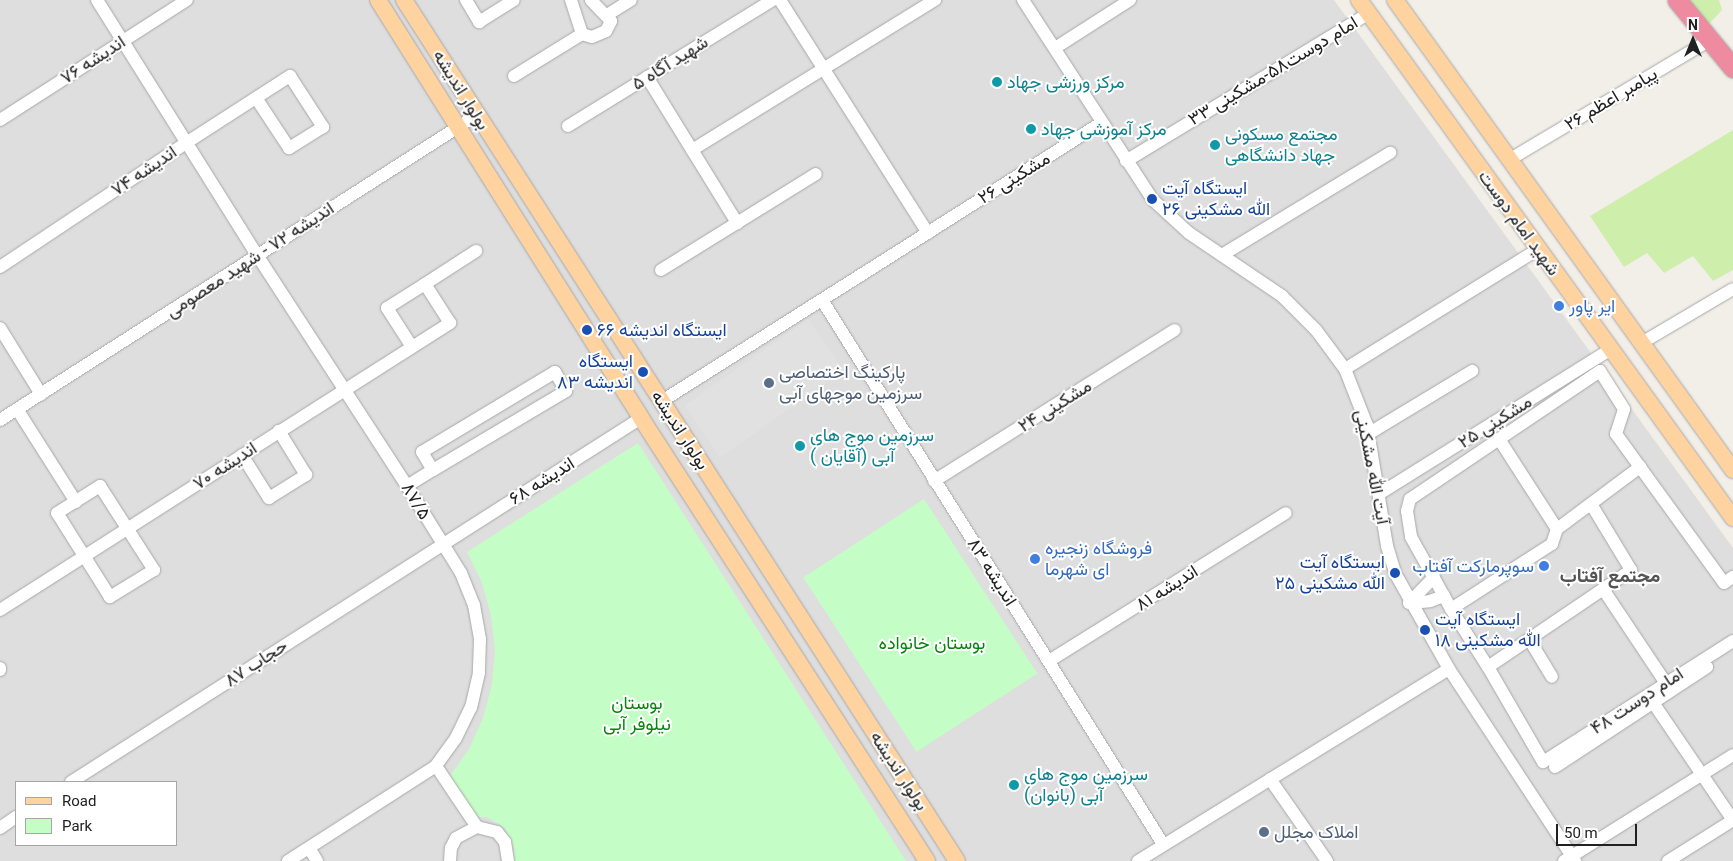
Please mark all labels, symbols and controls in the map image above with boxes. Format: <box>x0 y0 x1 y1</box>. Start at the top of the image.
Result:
street label: امام دوست۵۸-مشکینی ۳۳ <box>1184 12 1362 130</box>
north arrow <box>1668 15 1718 65</box>
text: N <box>1688 17 1698 33</box>
street label: اندیشه ۷۶ <box>57 31 129 89</box>
street label: شهید آگاه ۵ <box>628 31 712 95</box>
street label: بولوار اندیشه <box>428 46 494 134</box>
street label: پیامبر اعظم ۲۶ <box>1561 63 1661 135</box>
place label: مرکز ورزشی جهاد <box>1007 71 1125 93</box>
marker: مرکز ورزشی جهاد <box>991 76 1003 88</box>
place label: مرکز آموزشی جهاد <box>1041 118 1167 140</box>
marker: مرکز آموزشی جهاد <box>1025 123 1037 135</box>
place label: مجتمع مسکونی جهاد دانشگاهی <box>1225 124 1338 166</box>
marker: مجتمع مسکونی جهاد دانشگاهی <box>1209 139 1221 151</box>
street label: اندیشه ۷۴ <box>107 141 181 201</box>
street label: مشکینی ۲۶ <box>974 147 1054 209</box>
street label: شهید امام دوست <box>1474 166 1564 280</box>
place label: ایستگاه آیت الله مشکینی ۲۶ <box>1162 178 1270 220</box>
marker: ایستگاه آیت الله مشکینی ۲۶ <box>1146 193 1158 205</box>
street label: اندیشه ۷۲ - شهید معصومی <box>162 198 338 322</box>
place label: ایر پاور <box>1569 295 1615 317</box>
marker: ایر پاور <box>1553 300 1565 312</box>
place label: ایستگاه اندیشه ۶۶ <box>597 319 727 341</box>
marker: ایستگاه اندیشه ۶۶ <box>581 324 593 336</box>
place label: ایستگاه اندیشه ۸۳ <box>557 351 633 394</box>
place label: پارکینگ اختصاصی سرزمین موجهای آبی <box>779 362 922 404</box>
marker: ایستگاه اندیشه ۸۳ <box>637 366 649 378</box>
street label: مشکینی ۲۴ <box>1014 375 1096 437</box>
marker: پارکینگ اختصاصی سرزمین موجهای آبی <box>763 377 775 389</box>
street label: بولوار اندیشه <box>646 386 714 474</box>
street label: مشکینی ۲۵ <box>1454 391 1536 453</box>
street label: آیت الله مشکینی <box>1350 408 1394 526</box>
place label: سرزمین موج های آبی (آقایان ) <box>810 425 934 468</box>
street label: اندیشه ۷۰ <box>189 437 261 495</box>
marker: سرزمین موج های آبی (آقایان ) <box>794 440 806 452</box>
street label: اندیشه ۶۸ <box>505 453 579 509</box>
street label: ۸۷/۵ <box>397 479 435 523</box>
street label: اندیشه ۸۳ <box>963 534 1021 610</box>
place label: فروشگاه زنجیره ای شهرما <box>1045 538 1152 580</box>
place label: ایستگاه آیت الله مشکینی ۲۵ <box>1275 552 1385 594</box>
marker: فروشگاه زنجیره ای شهرما <box>1029 553 1041 565</box>
place label: سوپرمارکت آفتاب <box>1412 555 1534 577</box>
street label: اندیشه ۸۱ <box>1132 560 1202 616</box>
marker: سوپرمارکت آفتاب <box>1538 560 1550 572</box>
district label: مجتمع آفتاب <box>1560 565 1660 587</box>
marker: ایستگاه آیت الله مشکینی ۲۵ <box>1389 567 1401 579</box>
place label: ایستگاه آیت الله مشکینی ۱۸ <box>1435 609 1541 652</box>
marker: ایستگاه آیت الله مشکینی ۱۸ <box>1419 624 1431 636</box>
park label: بوستان خانواده <box>879 632 985 654</box>
street label: حجاب ۸۷ <box>221 635 291 691</box>
street label: امام دوست ۴۸ <box>1586 663 1688 739</box>
park label: بوستان نیلوفر آبی <box>603 693 671 736</box>
street label: بولوار اندیشه <box>865 727 933 815</box>
place label: سرزمین موج های آبی (بانوان) <box>1024 764 1148 806</box>
marker: سرزمین موج های آبی (بانوان) <box>1008 779 1020 791</box>
legend <box>15 781 178 846</box>
text: Road <box>62 792 96 810</box>
scale bar <box>1558 814 1639 846</box>
text: Park <box>62 817 92 835</box>
place label: املاک مجلل <box>1274 821 1358 843</box>
text: 50 m <box>1564 824 1598 842</box>
marker: املاک مجلل <box>1258 826 1270 838</box>

